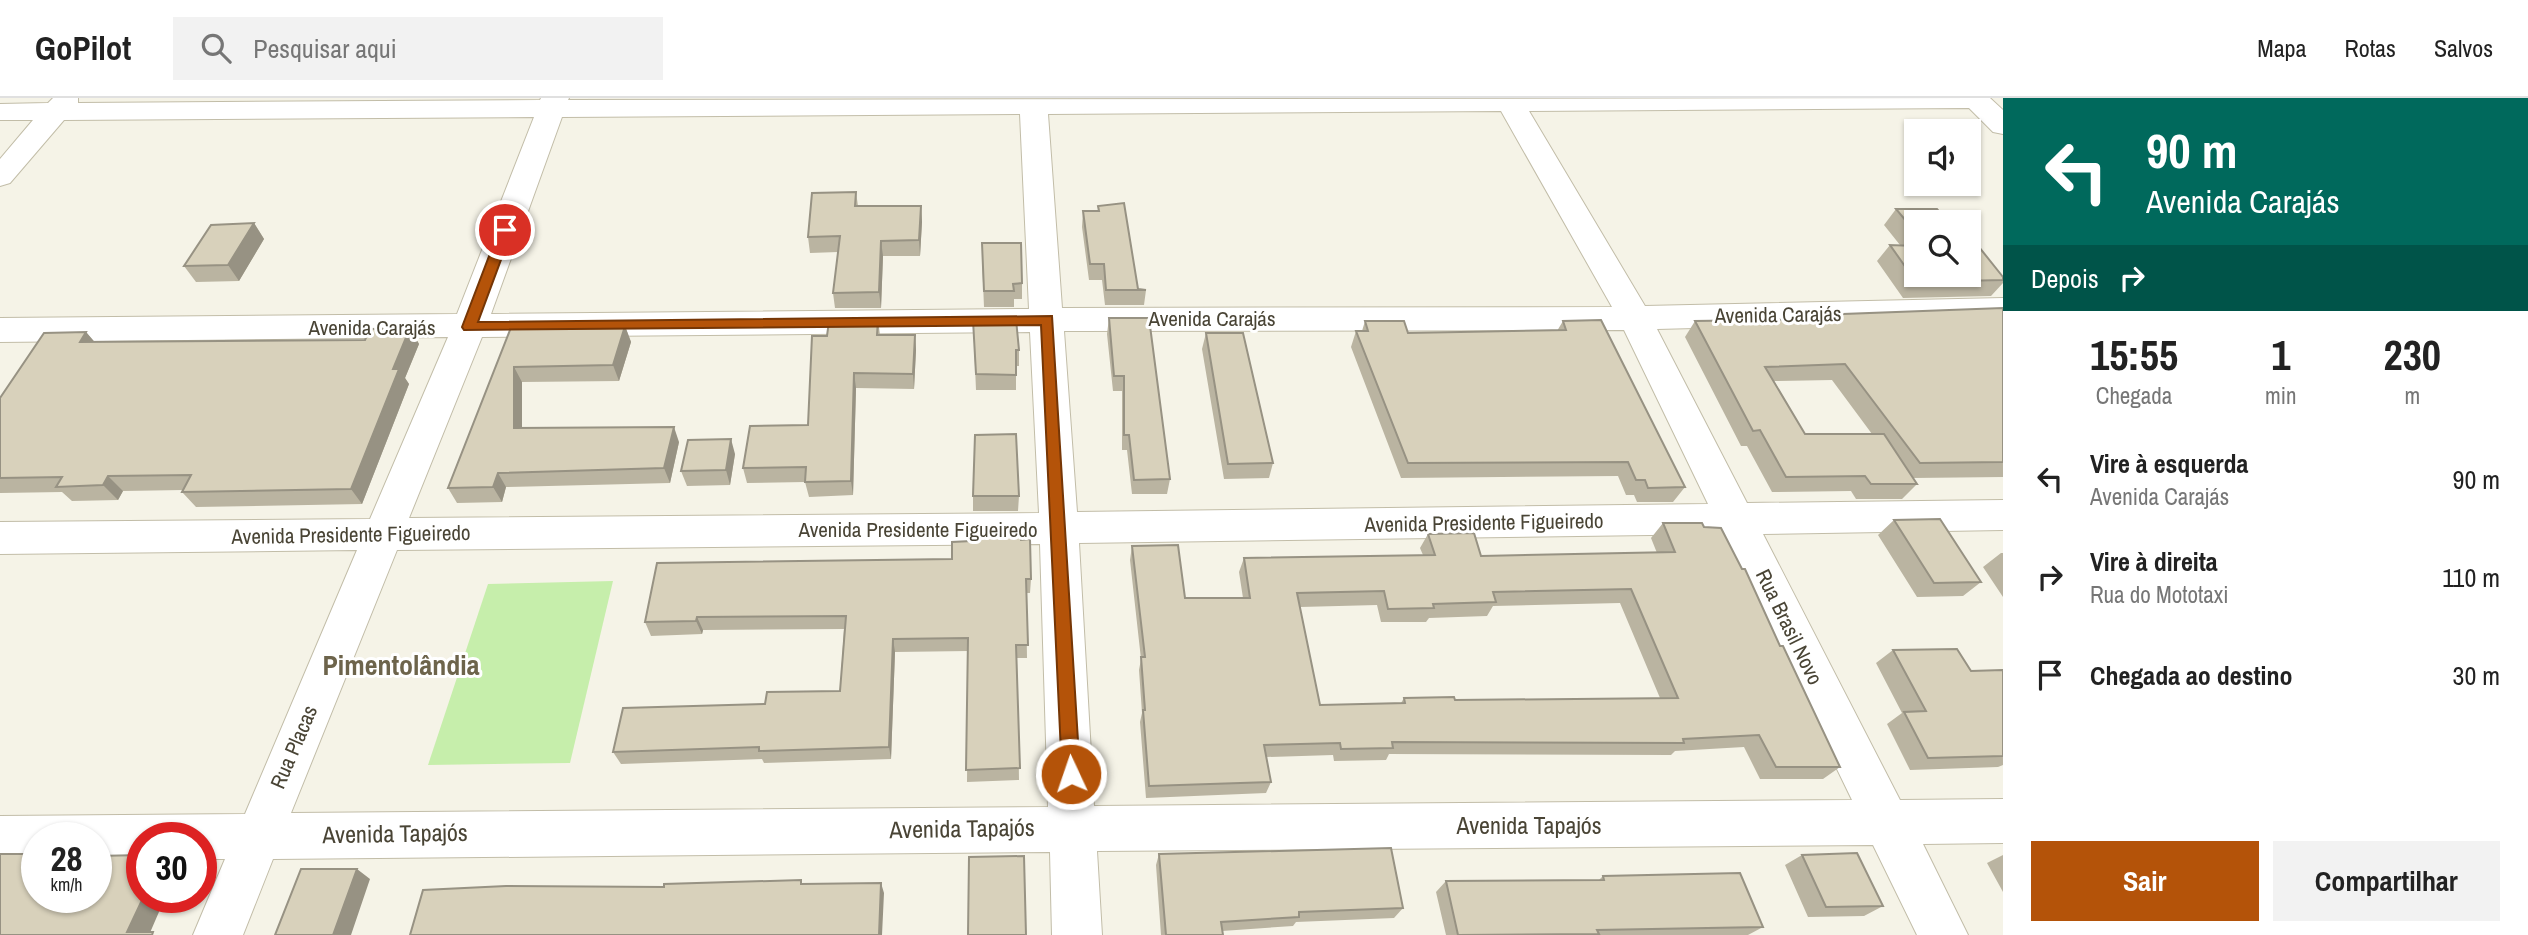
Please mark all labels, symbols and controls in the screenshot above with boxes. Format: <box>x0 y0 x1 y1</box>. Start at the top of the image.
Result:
search box <box>173 17 663 80</box>
text: GoPilot <box>35 26 131 70</box>
icon: search <box>197 29 235 67</box>
text: Pesquisar aqui <box>253 31 397 66</box>
text: Mapa <box>2257 32 2307 64</box>
text: Rotas <box>2345 32 2396 64</box>
text: Salvos <box>2434 32 2493 64</box>
text: 90 m <box>2146 117 2238 183</box>
map controls <box>1904 119 1981 287</box>
button: sound <box>1904 119 1981 196</box>
icon: left <box>2031 126 2122 217</box>
text: Avenida Carajás <box>2146 180 2340 223</box>
pin <box>475 200 535 260</box>
button: search <box>1904 210 1981 287</box>
icon: arrive <box>486 211 524 249</box>
icon: right <box>2113 259 2151 297</box>
text: Depois <box>2031 261 2099 296</box>
street label: Avenida Carajás <box>1713 299 1842 330</box>
street label: Avenida Carajás <box>1147 304 1276 333</box>
street label: Avenida Carajás <box>307 313 436 342</box>
text: 15:55 <box>2090 327 2178 383</box>
text: 1 <box>2271 327 2290 383</box>
text: 230 <box>2384 327 2441 383</box>
text: Chegada <box>2096 380 2172 411</box>
text: min <box>2265 380 2297 411</box>
text: m <box>2404 380 2420 411</box>
text: Vire à esquerda <box>2090 446 2248 481</box>
icon: left <box>2031 460 2069 498</box>
text: 90 m <box>2453 462 2500 497</box>
text: Avenida Carajás <box>2090 481 2229 512</box>
street label: Avenida Presidente Figueiredo <box>1363 506 1604 539</box>
street label: Avenida Presidente Figueiredo <box>797 515 1038 544</box>
street label: Avenida Presidente Figueiredo <box>230 518 471 551</box>
text: Vire à direita <box>2090 544 2218 579</box>
icon: right <box>2031 558 2069 596</box>
text: 110 m <box>2442 560 2500 595</box>
street label: Rua Brasil Novo <box>1749 564 1830 689</box>
text: Rua do Mototaxi <box>2090 579 2228 610</box>
district label: Pimentolândia <box>323 646 480 684</box>
icon: arrive <box>2031 656 2069 694</box>
text: Chegada ao destino <box>2090 658 2293 693</box>
text: 30 m <box>2453 658 2500 693</box>
street label: Rua Placas <box>263 701 324 793</box>
position arrow <box>1034 737 1108 811</box>
street label: Avenida Tapajós <box>1455 809 1602 841</box>
street label: Avenida Tapajós <box>888 811 1035 845</box>
street label: Avenida Tapajós <box>321 816 468 850</box>
speed limit sign: 30 <box>126 822 217 913</box>
text: 28 <box>51 835 82 882</box>
button: Sair <box>2031 841 2259 921</box>
button: Compartilhar <box>2273 841 2500 921</box>
text: km/h <box>51 872 83 897</box>

